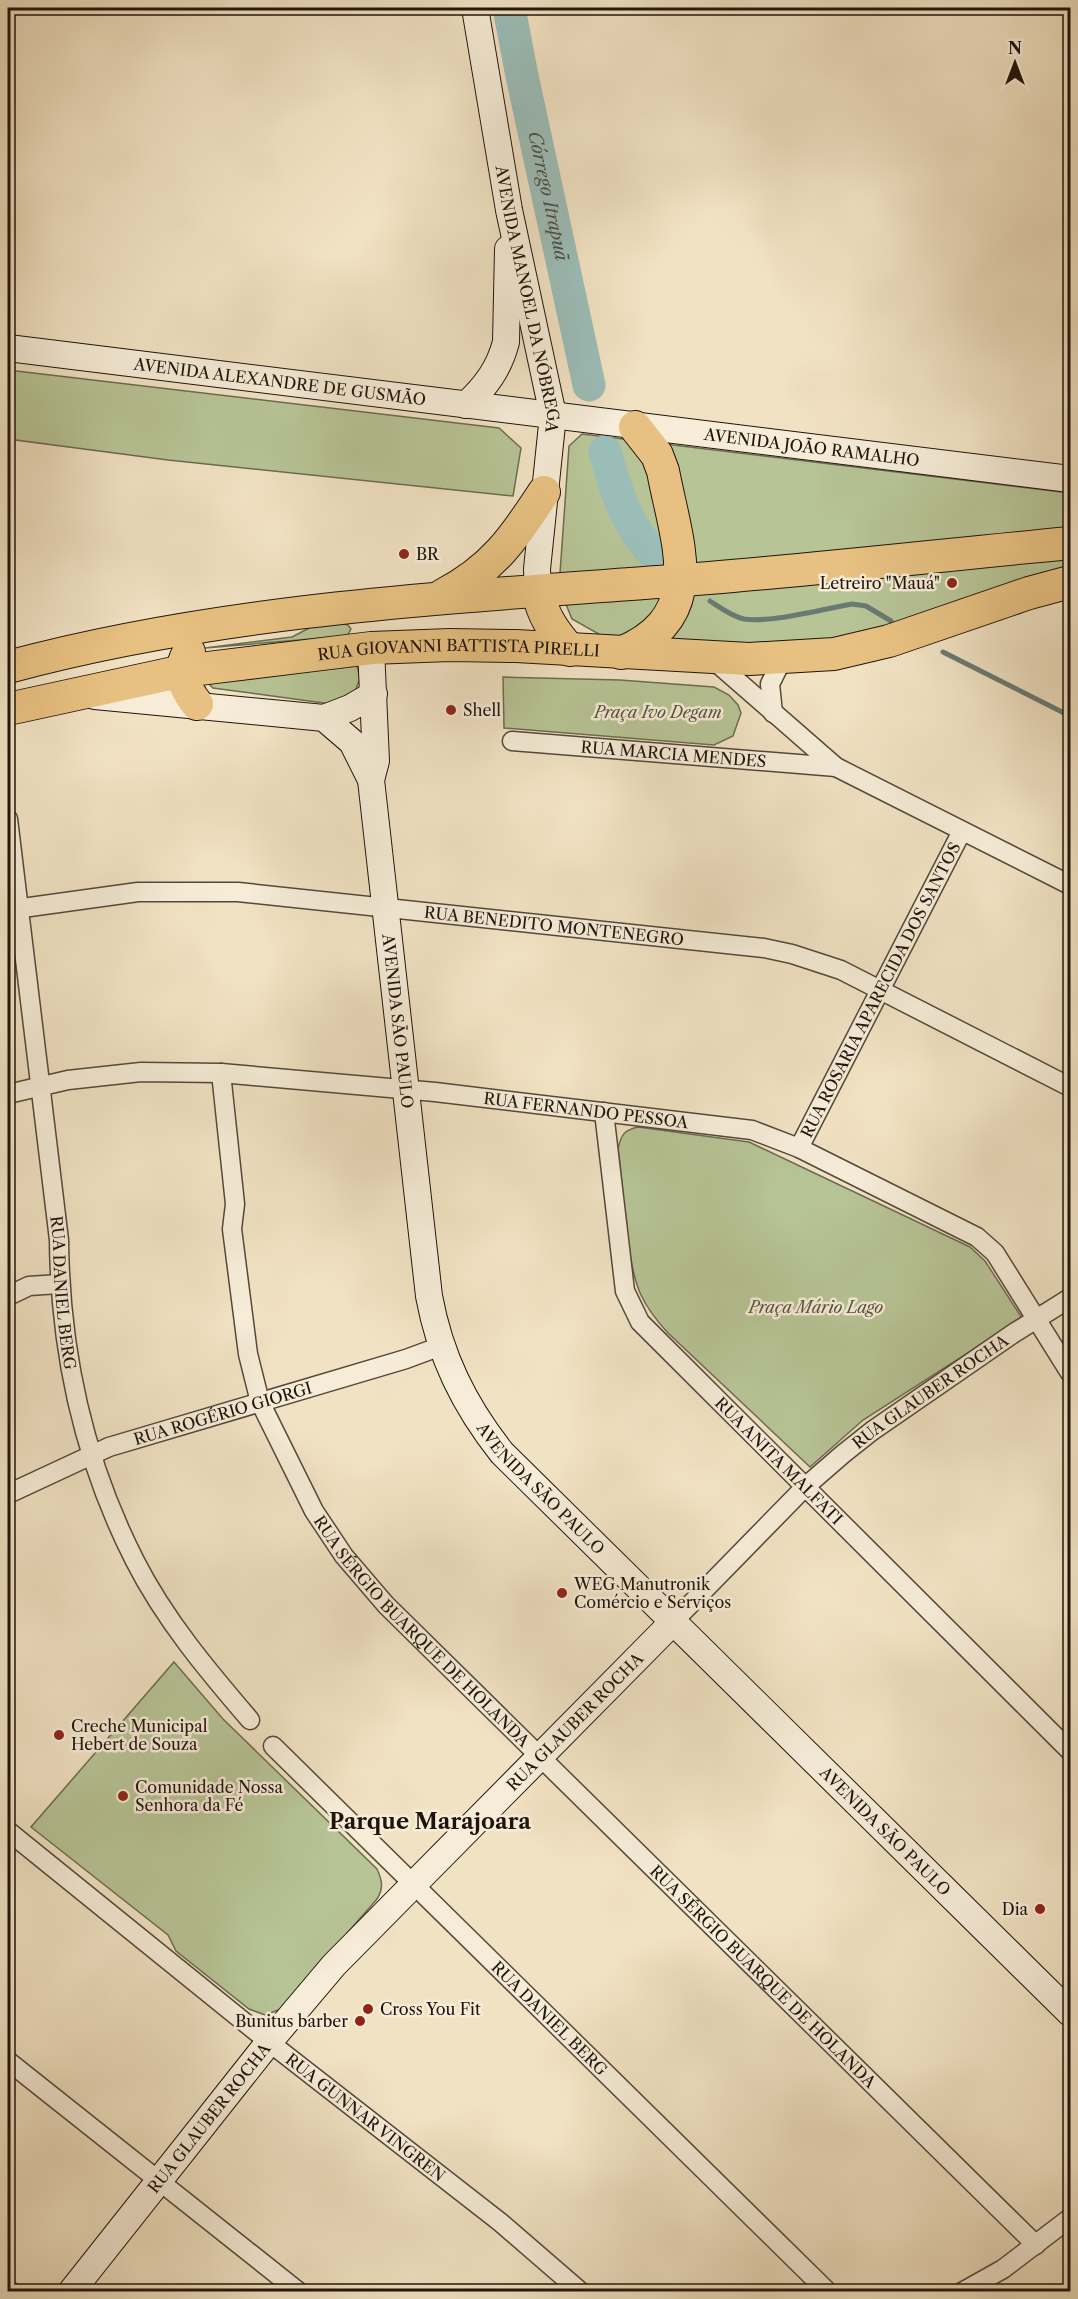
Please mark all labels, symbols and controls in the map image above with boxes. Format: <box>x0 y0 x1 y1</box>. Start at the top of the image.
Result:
north arrow <box>985 33 1045 93</box>
text: N <box>1008 38 1022 58</box>
water label: Córrego Itrapuã <box>523 129 573 264</box>
street label: AVENIDA MANOEL DA NÓBREGA <box>491 163 564 435</box>
street label: AVENIDA ALEXANDRE DE GUSMÃO <box>132 353 427 409</box>
street label: AVENIDA JOÃO RAMALHO <box>702 424 921 470</box>
place label: BR <box>416 544 440 564</box>
marker: BR <box>397 547 411 561</box>
place label: Letreiro "Mauá" <box>820 573 940 593</box>
marker: Letreiro "Mauá" <box>945 576 959 590</box>
street label: RUA GIOVANNI BATTISTA PIRELLI <box>316 635 600 664</box>
place label: Shell <box>463 700 501 720</box>
park label: Praça Ivo Degam <box>592 702 722 722</box>
marker: Shell <box>444 703 458 717</box>
street label: RUA MARCIA MENDES <box>580 737 767 771</box>
street label: RUA ROSARIA APARECIDA DOS SANTOS <box>796 839 965 1141</box>
street label: RUA BENEDITO MONTENEGRO <box>423 902 685 949</box>
street label: AVENIDA SÃO PAULO <box>378 932 418 1109</box>
street label: RUA FERNANDO PESSOA <box>483 1088 691 1132</box>
street label: RUA DANIEL BERG <box>46 1215 81 1371</box>
park label: Praça Mário Lago <box>747 1297 883 1317</box>
street label: RUA GLAUBER ROCHA <box>848 1329 1013 1453</box>
street label: RUA ROGÉRIO GIORGI <box>131 1377 314 1449</box>
street label: RUA ANITA MALFATI <box>711 1393 847 1529</box>
street label: AVENIDA SÃO PAULO <box>472 1418 609 1559</box>
street label: RUA SÉRGIO BUARQUE DE HOLANDA <box>310 1512 535 1752</box>
place label: WEG Manutronik Comércio e Serviços <box>573 1574 731 1612</box>
marker: WEG Manutronik Comércio e Serviços <box>555 1586 569 1600</box>
street label: RUA GLAUBER ROCHA <box>502 1648 648 1795</box>
place label: Creche Municipal Hebert de Souza <box>71 1716 208 1754</box>
marker: Creche Municipal Hebert de Souza <box>52 1728 66 1742</box>
street label: AVENIDA SÃO PAULO <box>815 1761 955 1900</box>
place label: Comunidade Nossa Senhora da Fé <box>135 1777 283 1815</box>
marker: Comunidade Nossa Senhora da Fé <box>116 1789 130 1803</box>
district label: Parque Marajoara <box>329 1808 531 1835</box>
street label: RUA SÉRGIO BUARQUE DE HOLANDA <box>646 1861 881 2093</box>
place label: Dia <box>1002 1899 1029 1919</box>
marker: Dia <box>1033 1902 1047 1916</box>
street label: RUA DANIEL BERG <box>488 1957 612 2079</box>
place label: Cross You Fit <box>380 1999 481 2019</box>
marker: Cross You Fit <box>361 2002 375 2016</box>
place label: Bunitus barber <box>235 2011 348 2031</box>
marker: Bunitus barber <box>353 2014 367 2028</box>
street label: RUA GLAUBER ROCHA <box>143 2038 275 2197</box>
street label: RUA GUNNAR VINGREN <box>282 2049 449 2185</box>

